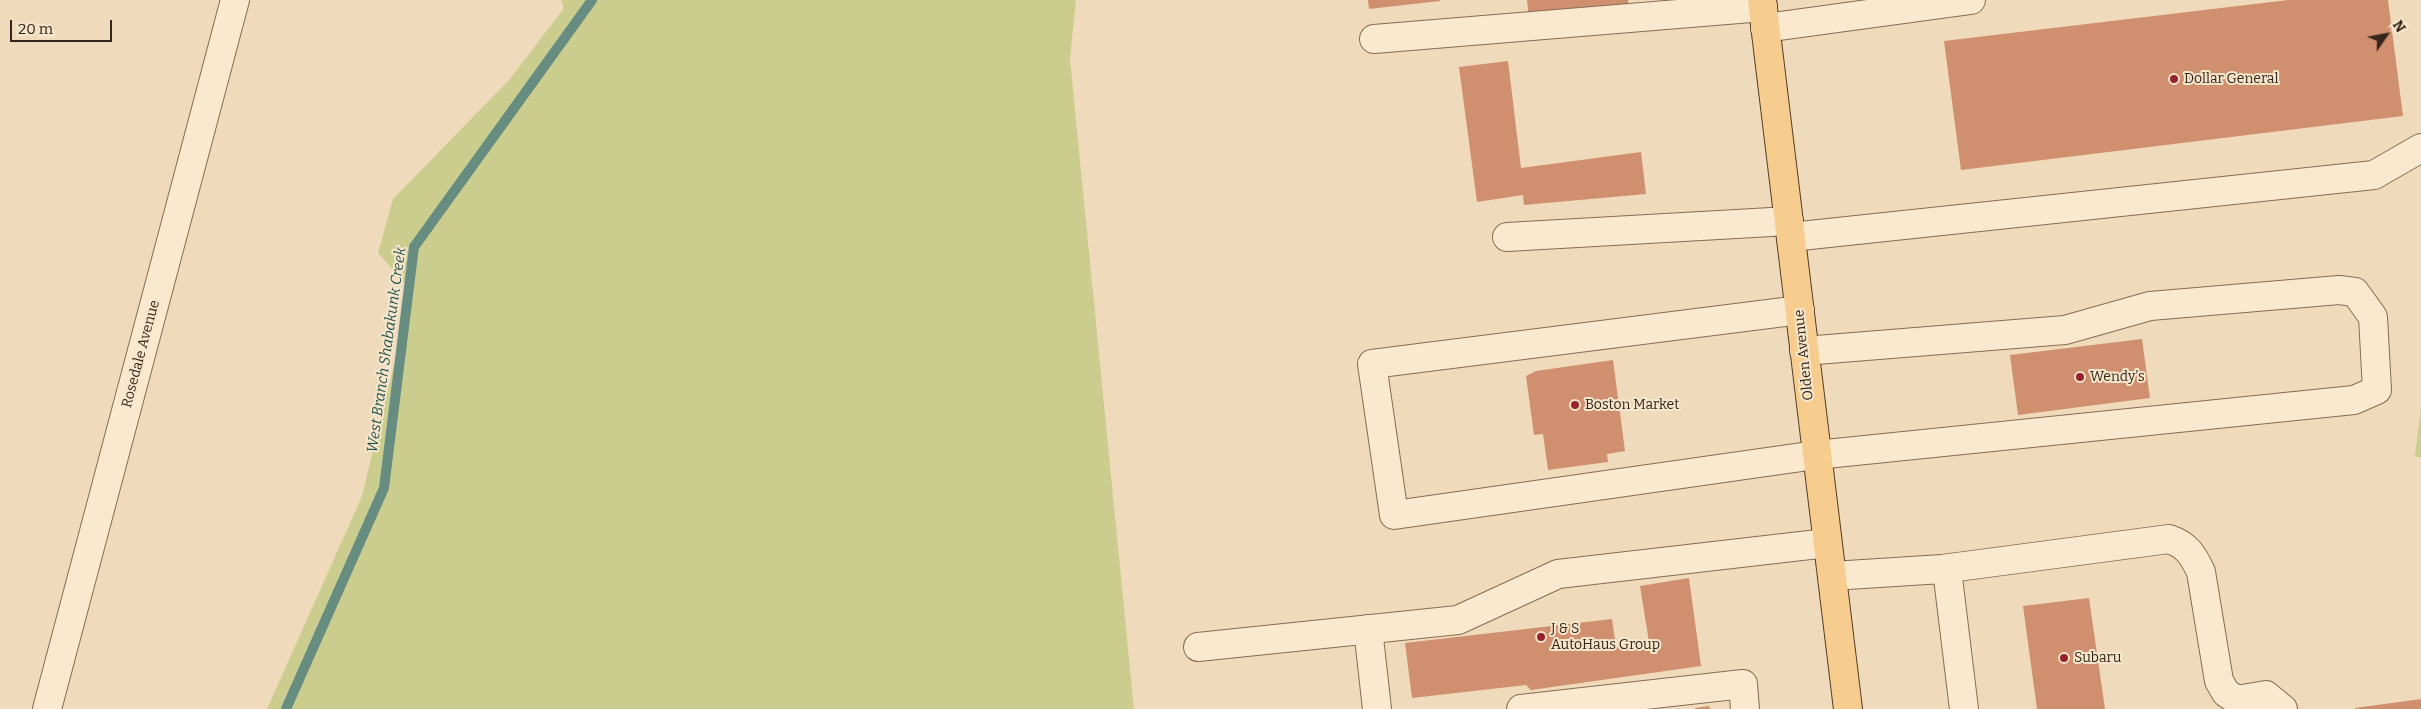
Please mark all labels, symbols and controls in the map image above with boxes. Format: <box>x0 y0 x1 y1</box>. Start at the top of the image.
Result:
scale bar <box>12 10 115 42</box>
north arrow <box>2361 10 2411 60</box>
text: N <box>2389 17 2409 36</box>
text: 20 m <box>18 20 53 38</box>
place label: Dollar General <box>2184 71 2278 87</box>
marker: Dollar General <box>2168 73 2180 85</box>
water label: West Branch Shabakunk Creek <box>364 246 410 454</box>
street label: Rosedale Avenue <box>119 298 163 410</box>
street label: Olden Avenue <box>1791 309 1817 401</box>
place label: Wendy's <box>2090 369 2145 385</box>
marker: Wendy's <box>2074 371 2086 383</box>
place label: Boston Market <box>1585 397 1679 413</box>
marker: Boston Market <box>1569 399 1581 411</box>
place label: J & S AutoHaus Group <box>1551 621 1660 654</box>
marker: J & S AutoHaus Group <box>1535 631 1547 643</box>
place label: Subaru <box>2074 650 2121 666</box>
marker: Subaru <box>2058 652 2070 664</box>

